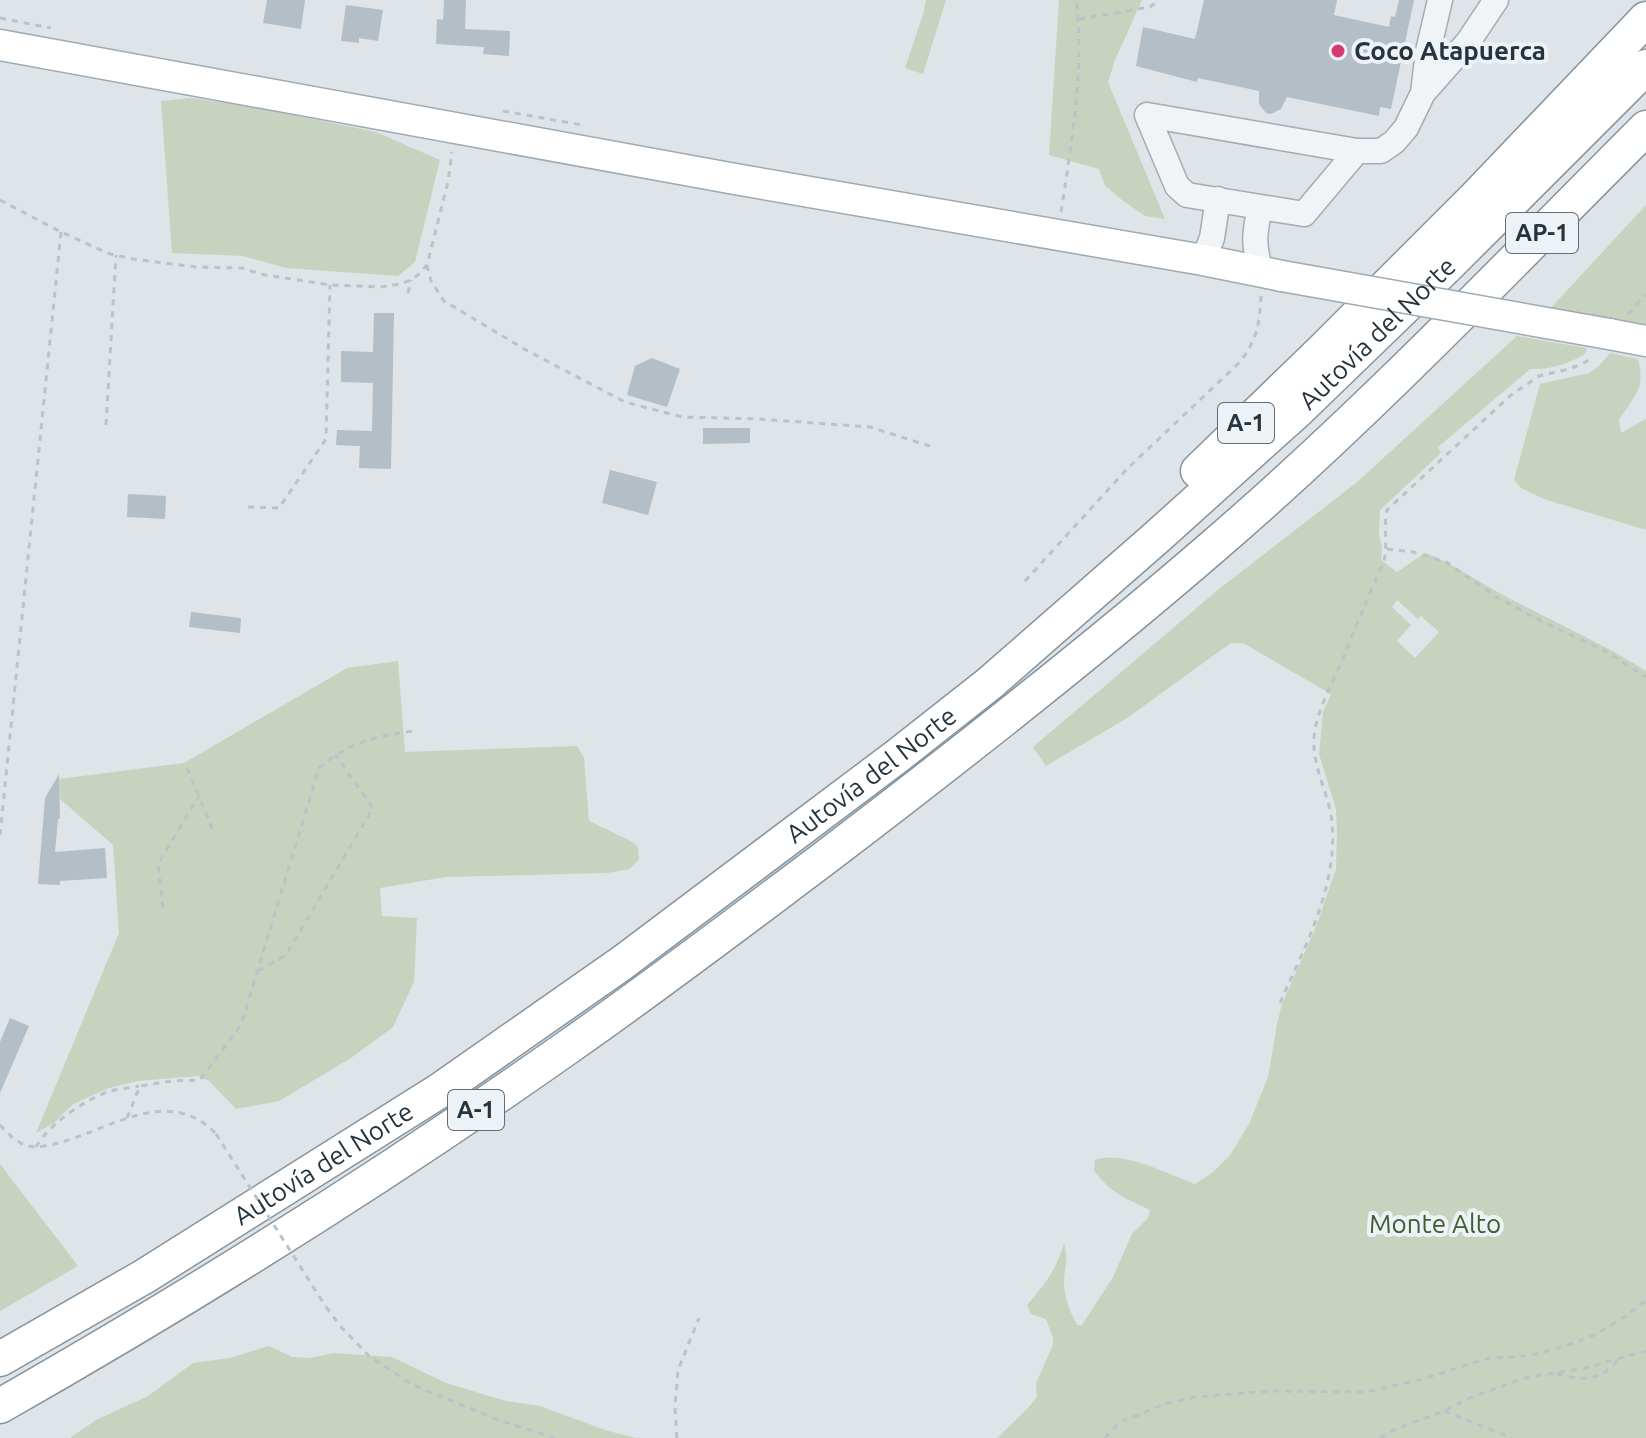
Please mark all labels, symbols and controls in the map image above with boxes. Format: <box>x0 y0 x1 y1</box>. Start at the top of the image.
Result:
place label: Coco Atapuerca <box>1354 36 1546 65</box>
marker: Coco Atapuerca <box>1329 42 1347 60</box>
road number: AP-1 <box>1506 213 1578 253</box>
street label: Autovía del Norte <box>1293 251 1461 415</box>
road number: A-1 <box>1218 403 1274 443</box>
street label: Autovía del Norte <box>780 700 962 848</box>
road number: A-1 <box>448 1090 504 1130</box>
street label: Autovía del Norte <box>228 1096 418 1230</box>
park label: Monte Alto <box>1369 1209 1501 1238</box>

